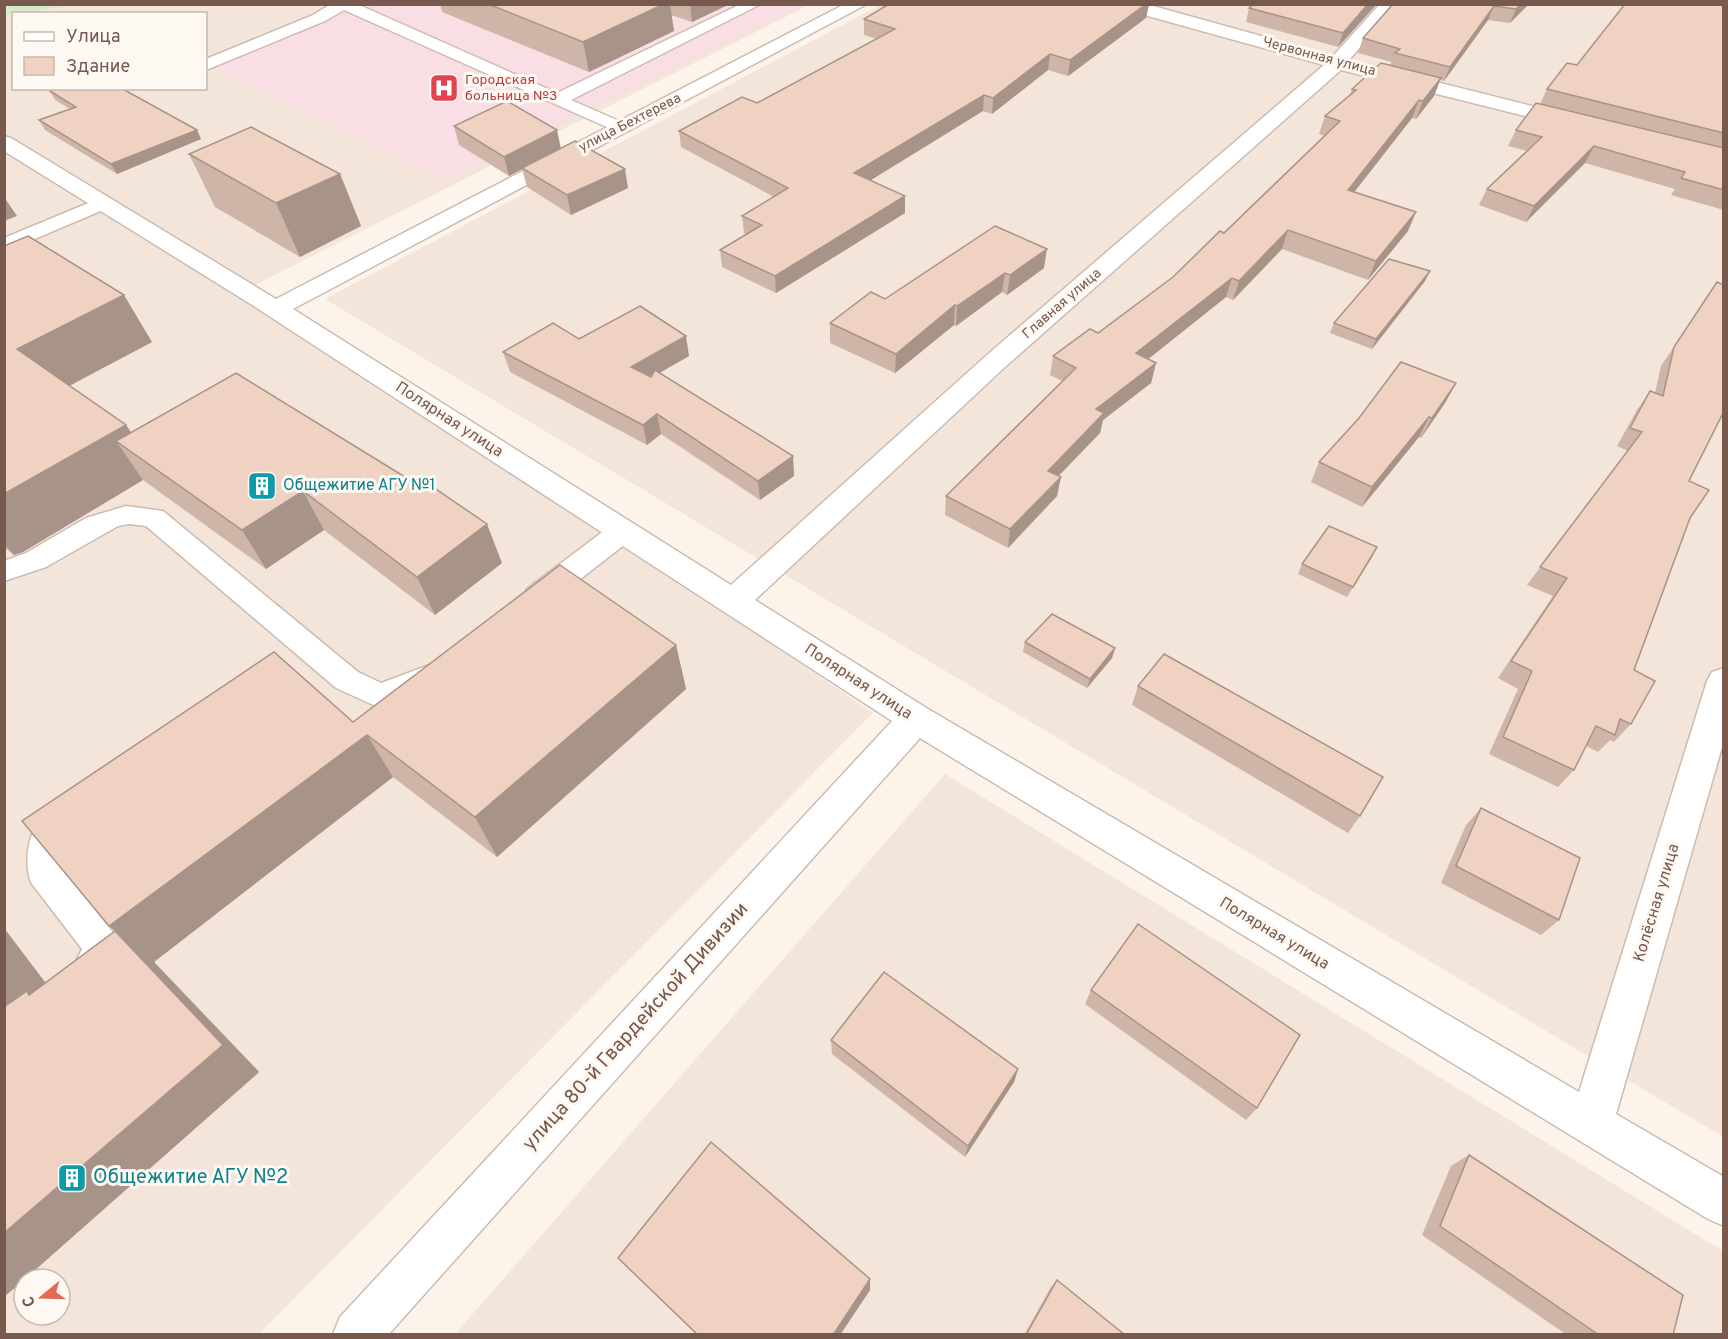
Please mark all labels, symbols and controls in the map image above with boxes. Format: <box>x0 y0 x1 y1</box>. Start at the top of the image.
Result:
legend <box>12 12 207 90</box>
text: Улица <box>66 26 120 49</box>
street label: Червонная улица <box>1261 34 1377 80</box>
text: Здание <box>66 56 130 79</box>
hospital icon: Городская больница №3 <box>428 72 460 104</box>
place label: Городская больница №3 <box>465 72 558 105</box>
street label: улица Бехтерева <box>576 90 684 156</box>
street label: Главная улица <box>1019 265 1105 343</box>
street label: Полярная улица <box>391 378 507 462</box>
building icon: Общежитие АГУ №1 <box>246 470 278 502</box>
place label: Общежитие АГУ №1 <box>283 476 435 496</box>
street label: Полярная улица <box>800 640 916 724</box>
street label: Колёсная улица <box>1630 841 1684 965</box>
street label: Полярная улица <box>1215 893 1333 975</box>
street label: улица 80-й Гвардейской Дивизии <box>517 897 755 1157</box>
building icon: Общежитие АГУ №2 <box>56 1162 88 1194</box>
place label: Общежитие АГУ №2 <box>93 1165 288 1191</box>
north arrow <box>12 1267 72 1327</box>
text: С <box>19 1293 41 1309</box>

